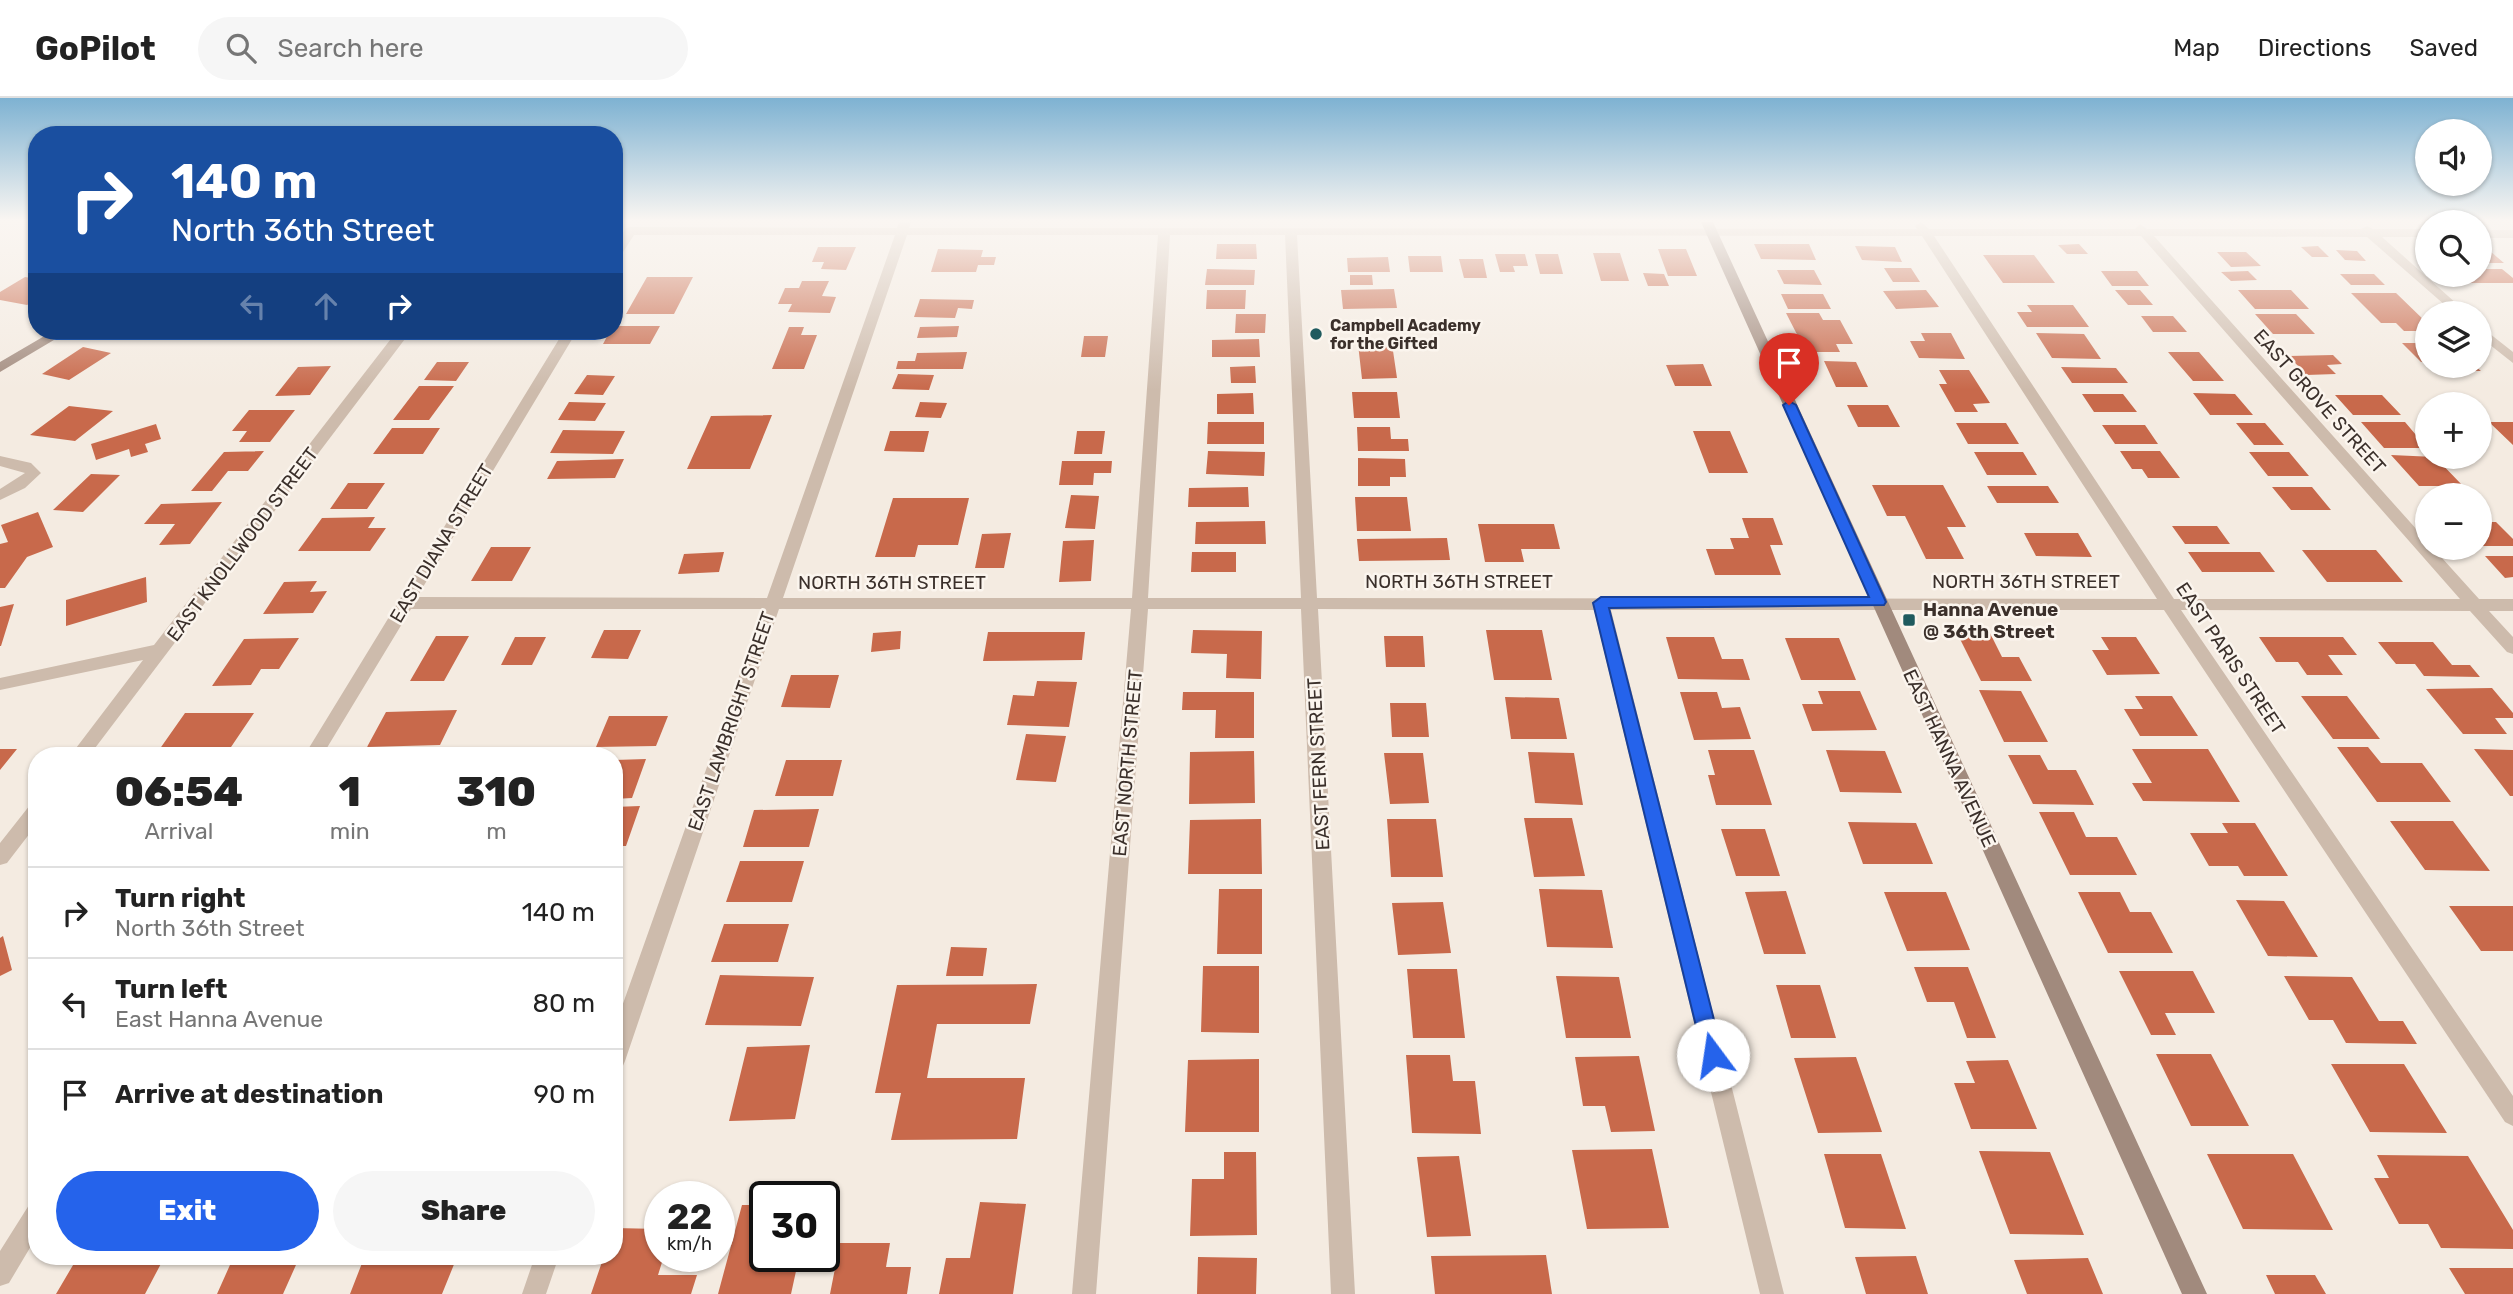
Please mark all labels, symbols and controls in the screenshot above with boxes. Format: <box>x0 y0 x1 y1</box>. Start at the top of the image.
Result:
search box <box>198 17 688 80</box>
text: GoPilot <box>35 29 156 68</box>
icon: search <box>222 29 260 67</box>
text: Search here <box>278 33 423 64</box>
text: Map <box>2173 34 2220 62</box>
text: Directions <box>2258 34 2371 62</box>
text: Saved <box>2409 34 2478 62</box>
map controls <box>2415 119 2492 560</box>
button: sound <box>2415 119 2492 196</box>
text: 140 m <box>171 152 317 210</box>
icon: right <box>56 154 147 245</box>
button: search <box>2415 210 2492 287</box>
text: North 36th Street <box>171 211 435 249</box>
icon: left <box>234 287 272 325</box>
icon: ahead <box>307 287 345 325</box>
icon: right <box>380 287 418 325</box>
button: layers <box>2415 301 2492 378</box>
place label: Campbell Academy for the Gifted <box>1330 316 1481 353</box>
street label: EAST GROVE STREET <box>2249 324 2391 478</box>
marker: Campbell Academy for the Gifted <box>1308 326 1324 342</box>
pin <box>1759 333 1819 405</box>
icon: arrive <box>1770 344 1808 382</box>
button: + <box>2415 392 2492 469</box>
street label: EAST KNOLLWOOD STREET <box>162 443 323 646</box>
street label: EAST DIANA STREET <box>385 460 498 627</box>
button: − <box>2415 483 2492 560</box>
street label: NORTH 36TH STREET <box>1365 570 1553 593</box>
street label: NORTH 36TH STREET <box>1932 570 2120 593</box>
street label: NORTH 36TH STREET <box>798 571 986 594</box>
street label: EAST PARIS STREET <box>2171 578 2290 739</box>
place label: Hanna Avenue @ 36th Street <box>1923 598 2058 643</box>
street label: EAST LAMBRIGHT STREET <box>683 608 780 834</box>
marker: Hanna Avenue @ 36th Street <box>1901 612 1917 628</box>
street label: EAST HANNA AVENUE <box>1898 666 2001 851</box>
street label: EAST NORTH STREET <box>1108 669 1147 858</box>
street label: EAST FERN STREET <box>1302 677 1335 851</box>
text: 06:54 <box>115 767 243 817</box>
text: 1 <box>339 767 361 817</box>
text: 310 <box>456 767 536 817</box>
text: Arrival <box>144 817 213 845</box>
text: min <box>330 817 370 845</box>
text: m <box>486 817 507 845</box>
text: Turn right <box>115 883 245 914</box>
icon: right <box>56 894 94 932</box>
text: 140 m <box>522 897 595 928</box>
text: North 36th Street <box>115 914 304 942</box>
text: Turn left <box>115 974 227 1005</box>
icon: left <box>56 985 94 1023</box>
text: 80 m <box>532 988 595 1019</box>
text: East Hanna Avenue <box>115 1005 323 1033</box>
position arrow <box>1676 1018 1750 1092</box>
icon: arrive <box>56 1076 94 1114</box>
text: Arrive at destination <box>115 1079 383 1110</box>
text: 90 m <box>534 1079 595 1110</box>
button: Exit <box>56 1171 319 1251</box>
button: Share <box>333 1171 595 1251</box>
speed limit sign: 30 <box>749 1181 840 1272</box>
text: 22 <box>667 1196 712 1238</box>
text: km/h <box>667 1233 712 1255</box>

